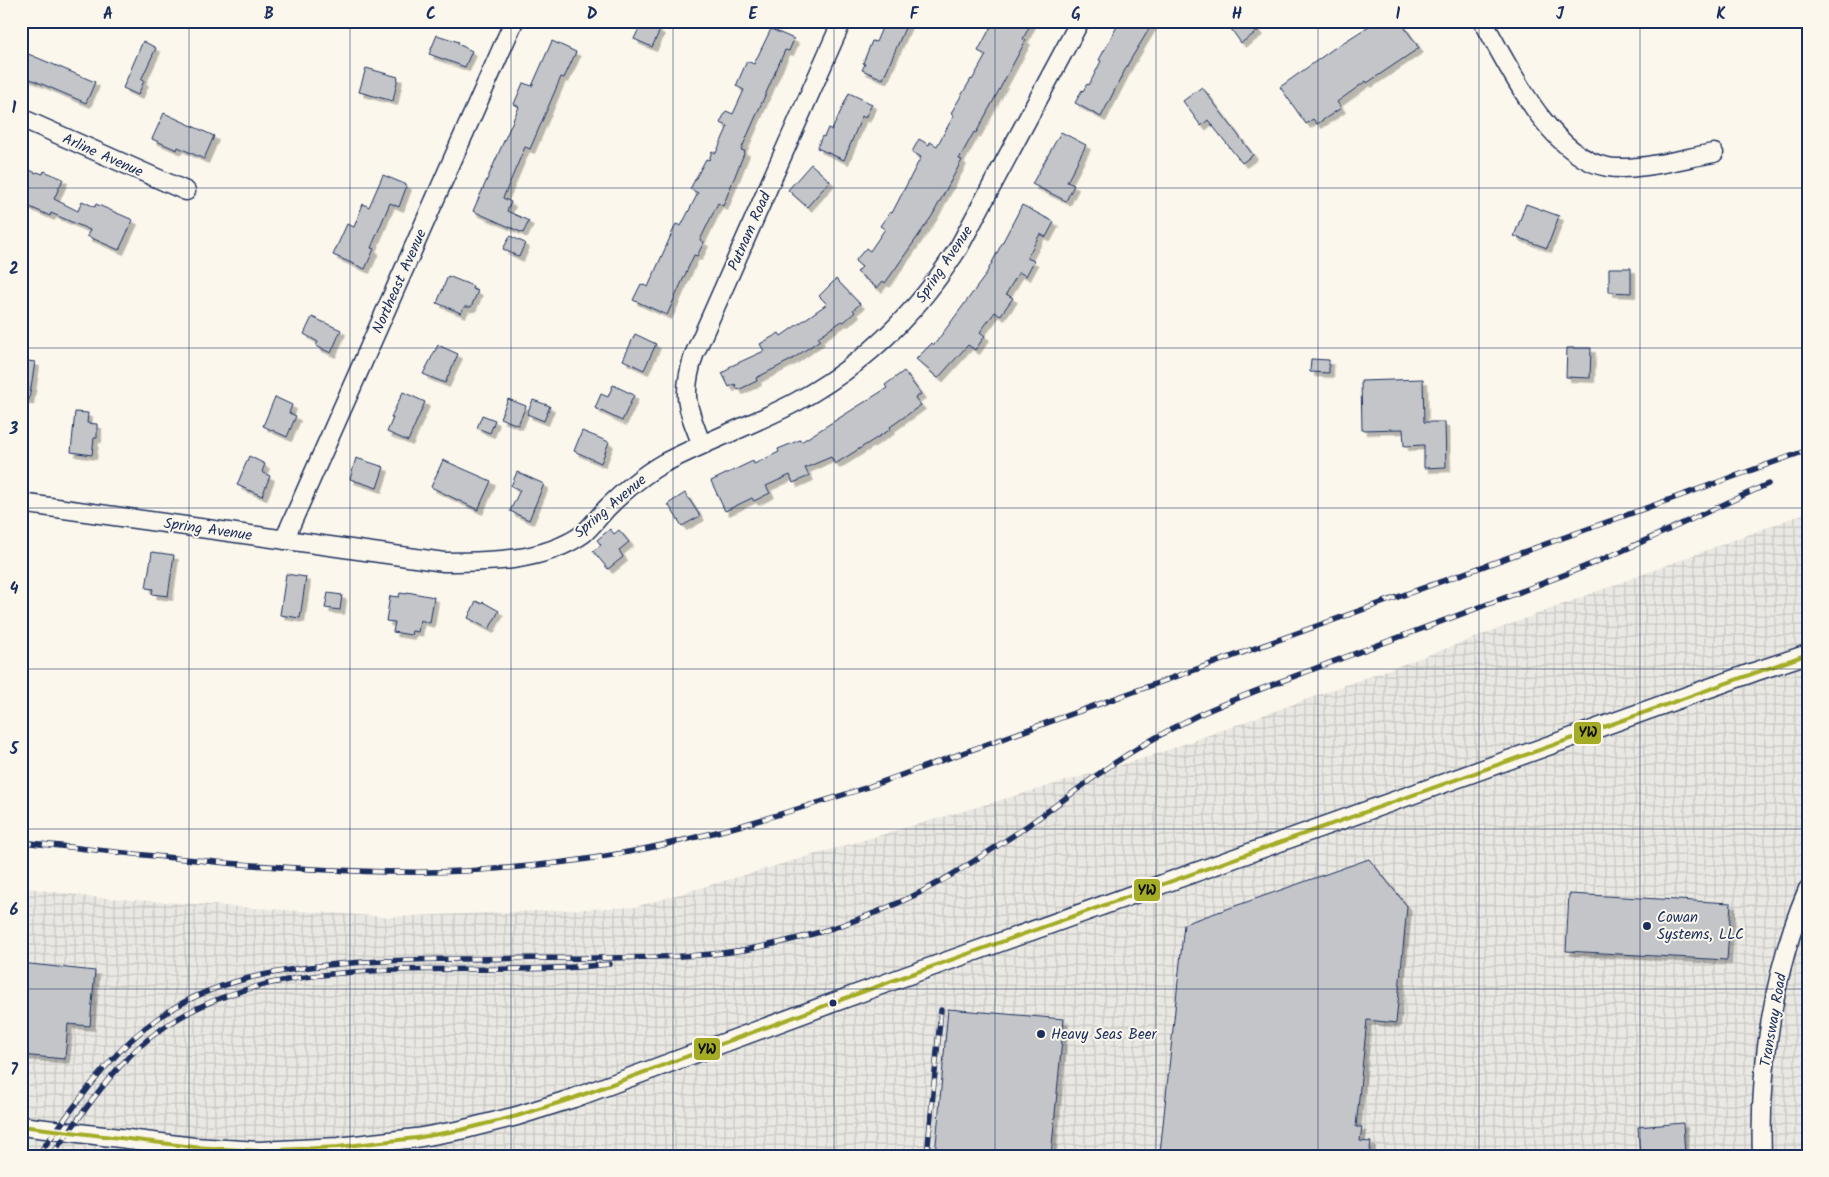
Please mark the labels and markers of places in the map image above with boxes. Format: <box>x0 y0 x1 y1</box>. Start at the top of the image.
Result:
place label: Cowan Systems, LLC <box>1657 906 1744 947</box>
marker: Cowan Systems, LLC <box>1641 920 1653 932</box>
unlabelled marker <box>828 998 838 1008</box>
place label: Heavy Seas Beer <box>1051 1023 1157 1047</box>
marker: Heavy Seas Beer <box>1035 1028 1047 1040</box>

